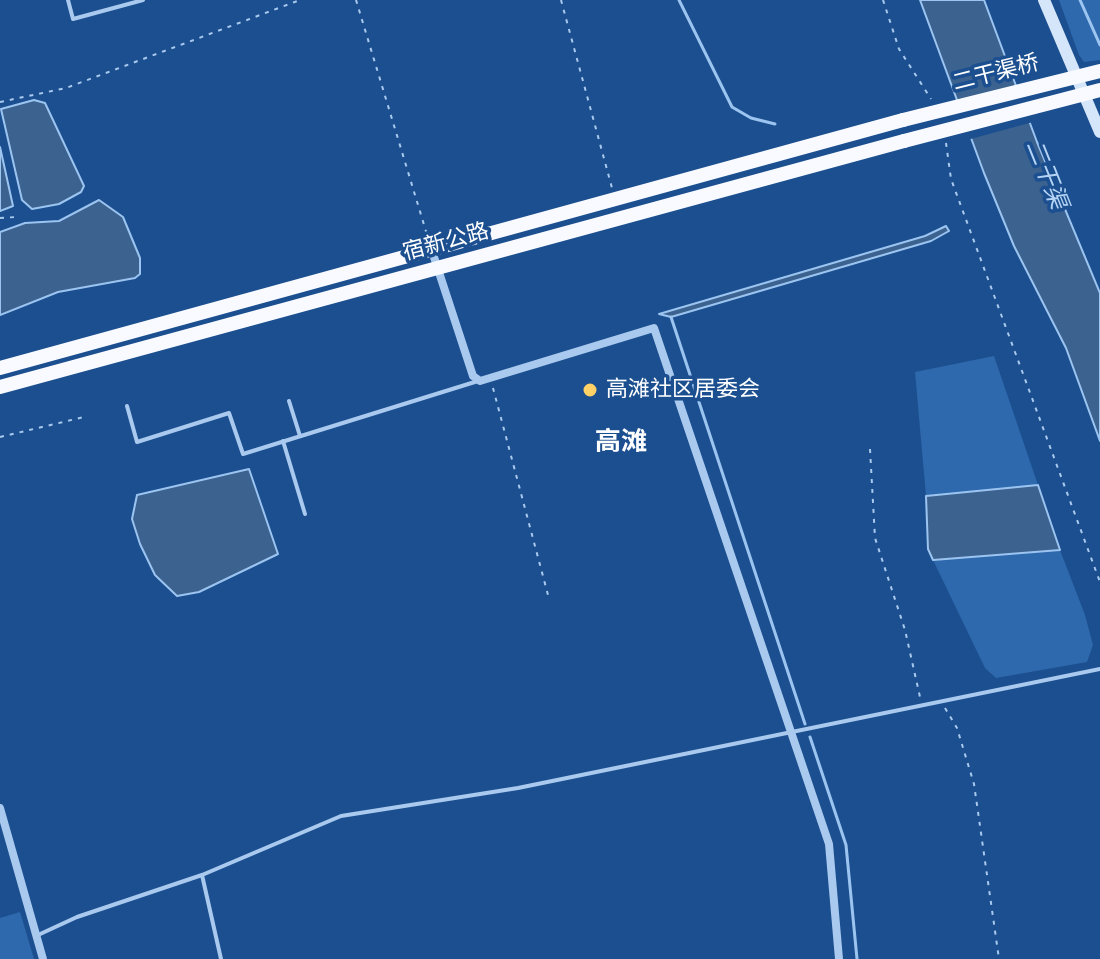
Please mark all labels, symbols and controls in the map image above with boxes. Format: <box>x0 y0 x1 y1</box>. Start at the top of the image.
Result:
street label: 二干渠桥 <box>950 51 1042 97</box>
water label: 二干渠 <box>1018 136 1072 214</box>
street label: 宿新公路 <box>400 219 492 267</box>
place label: 高滩社区居委会 <box>606 377 760 403</box>
marker: 高滩社区居委会 <box>581 381 599 399</box>
district label: 高滩 <box>595 427 647 459</box>

